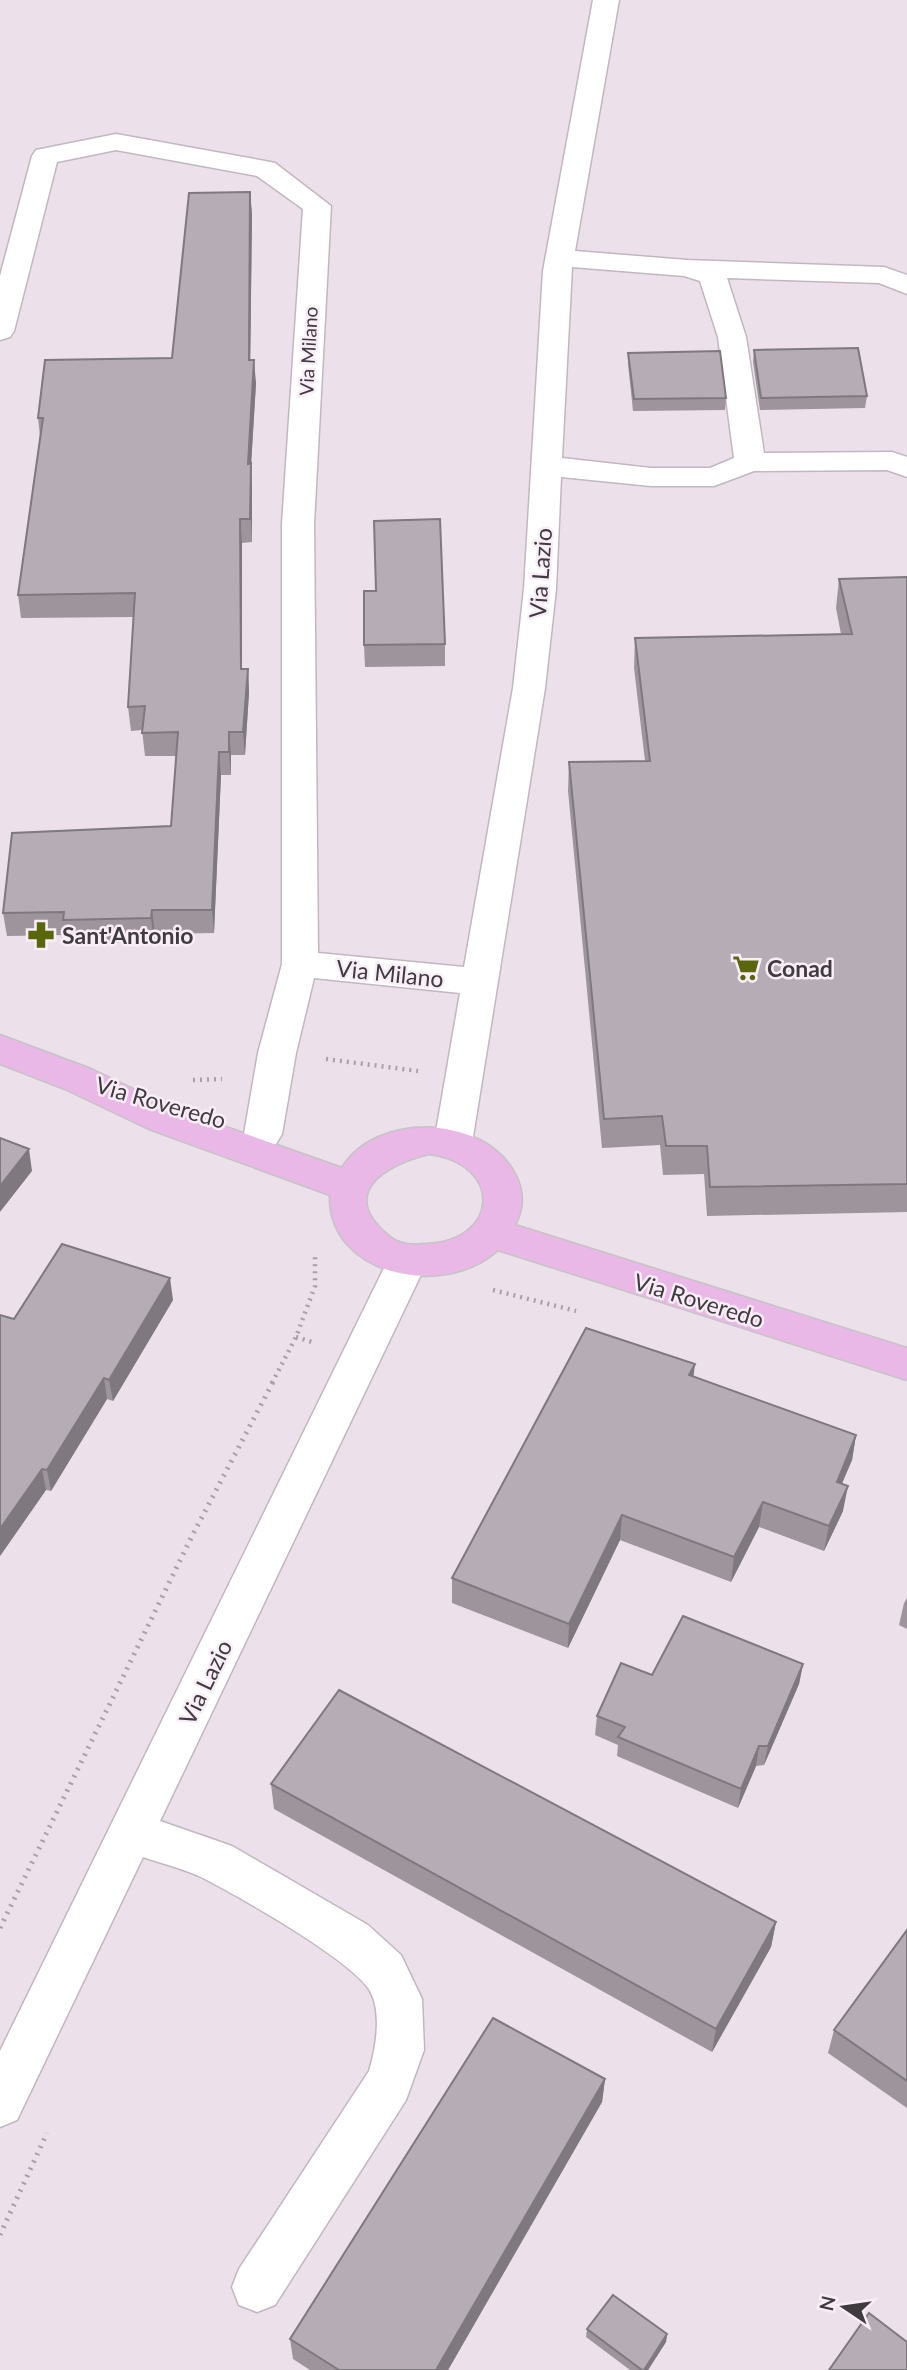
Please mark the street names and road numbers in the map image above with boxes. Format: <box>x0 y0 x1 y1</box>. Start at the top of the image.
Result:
street label: Via Milano <box>294 306 322 396</box>
street label: Via Lazio <box>523 527 557 619</box>
street label: Via Milano <box>335 953 445 993</box>
street label: Via Roveredo <box>93 1070 229 1134</box>
street label: Via Roveredo <box>631 1267 767 1333</box>
street label: Via Lazio <box>173 1635 237 1729</box>

